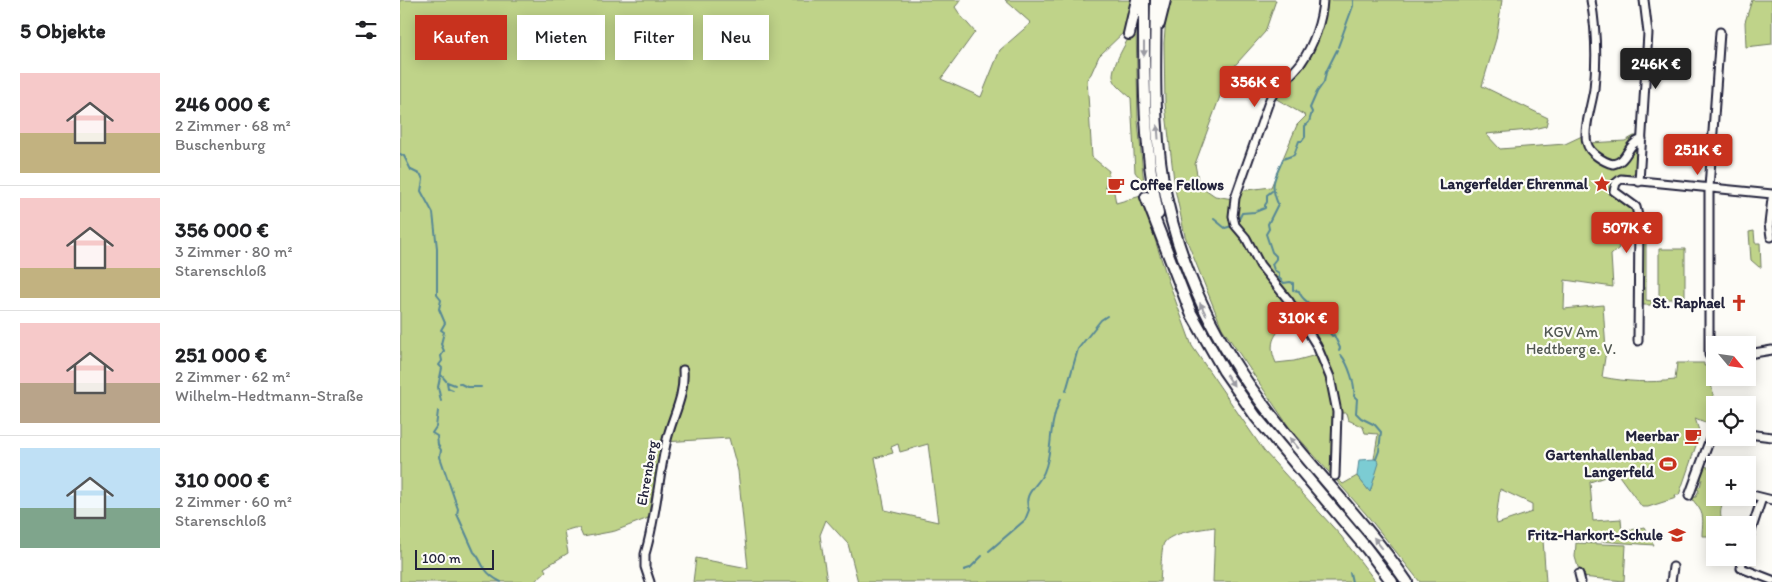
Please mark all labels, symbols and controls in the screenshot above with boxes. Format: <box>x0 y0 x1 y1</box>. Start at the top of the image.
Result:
chip: Kaufen <box>415 15 507 60</box>
chip: Mieten <box>517 15 605 60</box>
chip: Filter <box>615 15 693 60</box>
chip: Neu <box>703 15 769 60</box>
icon: filters <box>352 16 380 44</box>
text: 5 Objekte <box>20 18 106 43</box>
one-way arrow <box>1140 41 1148 57</box>
pin: 246K € <box>1615 48 1697 90</box>
text: 246K € <box>1631 54 1681 73</box>
pin: 356K € <box>1214 66 1296 108</box>
text: 356K € <box>1231 72 1279 91</box>
text: 246 000 € <box>175 91 270 116</box>
icon: home <box>60 93 120 153</box>
text: 2 Zimmer · 68 m² <box>175 116 291 135</box>
one-way arrow <box>1154 124 1162 140</box>
pin: 251K € <box>1657 134 1739 176</box>
text: Buschenburg <box>175 135 266 154</box>
text: 251K € <box>1674 140 1722 159</box>
place icon: Langerfelder Ehrenmal <box>1592 174 1612 194</box>
cafe icon: Coffee Fellows <box>1106 175 1126 195</box>
place label: Langerfelder Ehrenmal <box>1440 175 1589 194</box>
place label: Coffee Fellows <box>1130 176 1224 194</box>
pin: 507K € <box>1586 212 1668 254</box>
text: 356 000 € <box>175 217 269 242</box>
icon: home <box>60 218 120 278</box>
text: 507K € <box>1602 218 1652 237</box>
text: 3 Zimmer · 80 m² <box>175 242 293 261</box>
text: Starenschloß <box>175 261 266 280</box>
church icon: St. Raphael <box>1729 293 1749 313</box>
place label: St. Raphael <box>1653 294 1726 313</box>
one-way arrow <box>1199 302 1207 316</box>
pin: 310K € <box>1262 302 1344 344</box>
text: 310K € <box>1279 308 1327 327</box>
park label: KGV Am Hedtberg e. V. <box>1526 323 1616 358</box>
north arrow <box>1706 336 1756 386</box>
map controls <box>1706 336 1756 566</box>
text: 251 000 € <box>175 342 267 367</box>
icon: home <box>60 343 120 403</box>
text: 2 Zimmer · 62 m² <box>175 367 290 386</box>
one-way arrow <box>1225 373 1235 387</box>
text: Wilhelm-Hedtmann-Straße <box>175 386 363 405</box>
button: locate <box>1706 396 1756 446</box>
cafe icon: Meerbar <box>1683 426 1703 446</box>
place label: Meerbar <box>1625 427 1680 445</box>
one-way arrow <box>1288 437 1299 450</box>
street label: Ehrenberg <box>632 439 662 507</box>
place label: Gartenhallenbad Langerfeld <box>1545 446 1655 482</box>
sports icon: Gartenhallenbad Langerfeld <box>1658 454 1678 474</box>
button: + <box>1706 456 1756 506</box>
text: 310 000 € <box>175 467 269 492</box>
icon: home <box>60 468 120 528</box>
text: 2 Zimmer · 60 m² <box>175 492 292 511</box>
text: Starenschloß <box>175 511 266 530</box>
button: − <box>1706 516 1756 566</box>
school or university icon: Fritz-Harkort-Schule <box>1667 525 1687 545</box>
place label: Fritz-Harkort-Schule <box>1528 526 1663 544</box>
one-way arrow <box>1372 537 1383 550</box>
scale bar <box>415 547 494 570</box>
text: 100 m <box>422 550 461 567</box>

